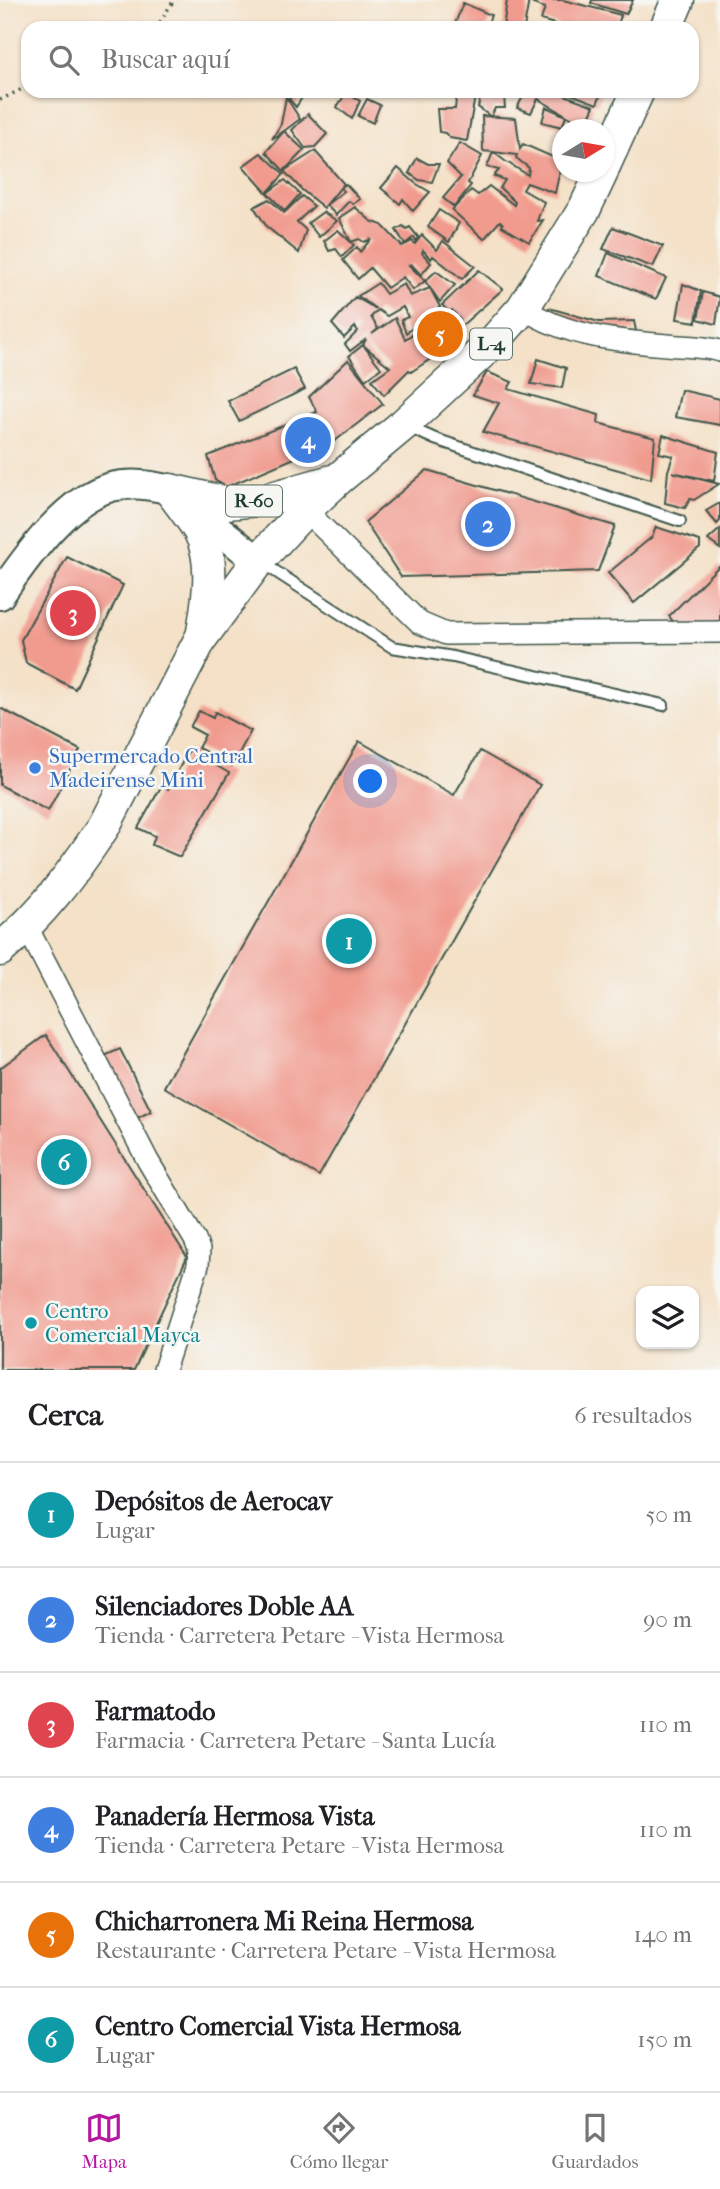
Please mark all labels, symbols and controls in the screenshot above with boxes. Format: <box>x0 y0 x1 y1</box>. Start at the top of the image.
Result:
search box <box>21 21 699 98</box>
icon: search <box>45 41 83 79</box>
text: Buscar aquí <box>101 44 230 75</box>
north arrow <box>552 119 615 182</box>
pin: 5 <box>417 308 463 360</box>
road number: L-4 <box>470 328 512 360</box>
pin: 4 <box>285 414 331 466</box>
road number: R-60 <box>226 486 282 516</box>
pin: 2 <box>465 498 511 550</box>
pin: 3 <box>50 587 96 639</box>
place label: Supermercado Central Madeirense Mini <box>49 744 253 792</box>
marker: Supermercado Central Madeirense Mini <box>27 760 43 776</box>
your location <box>353 764 387 798</box>
pin: 1 <box>326 915 372 967</box>
pin: 6 <box>41 1136 87 1188</box>
map controls <box>636 1286 699 1349</box>
button: layers <box>636 1286 699 1349</box>
place label: Centro Comercial Mayca <box>45 1299 200 1347</box>
marker: Centro Comercial Mayca <box>23 1315 39 1331</box>
text: Cerca <box>28 1398 103 1433</box>
text: 6 resultados <box>574 1402 692 1429</box>
text: Depósitos de Aerocav <box>95 1486 332 1517</box>
text: 1 <box>47 1501 55 1528</box>
text: 50 m <box>645 1501 692 1528</box>
text: Lugar <box>95 1517 155 1544</box>
text: Silenciadores Doble AA <box>95 1591 354 1622</box>
text: 2 <box>45 1606 57 1633</box>
text: 90 m <box>643 1606 692 1633</box>
text: Tienda · Carretera Petare - Vista Hermosa <box>95 1622 504 1649</box>
text: Farmatodo <box>95 1696 215 1727</box>
text: 3 <box>46 1711 56 1738</box>
text: 110 m <box>639 1711 692 1738</box>
text: Farmacia · Carretera Petare - Santa Lucía <box>95 1727 496 1754</box>
text: Panadería Hermosa Vista <box>95 1801 374 1832</box>
text: 4 <box>44 1816 58 1843</box>
text: 110 m <box>639 1816 692 1843</box>
text: Tienda · Carretera Petare - Vista Hermosa <box>95 1832 504 1859</box>
text: Chicharronera Mi Reina Hermosa <box>95 1906 473 1937</box>
text: 5 <box>46 1921 56 1948</box>
text: 140 m <box>633 1921 692 1948</box>
text: Restaurante · Carretera Petare - Vista Hermosa <box>95 1937 556 1964</box>
text: Centro Comercial Vista Hermosa <box>95 2011 461 2042</box>
text: 6 <box>45 2026 57 2053</box>
text: 150 m <box>637 2026 692 2053</box>
text: Lugar <box>95 2042 155 2069</box>
tab: Mapa <box>82 2109 127 2173</box>
tab: Cómo llegar <box>290 2109 388 2173</box>
tab: Guardados <box>551 2109 638 2173</box>

